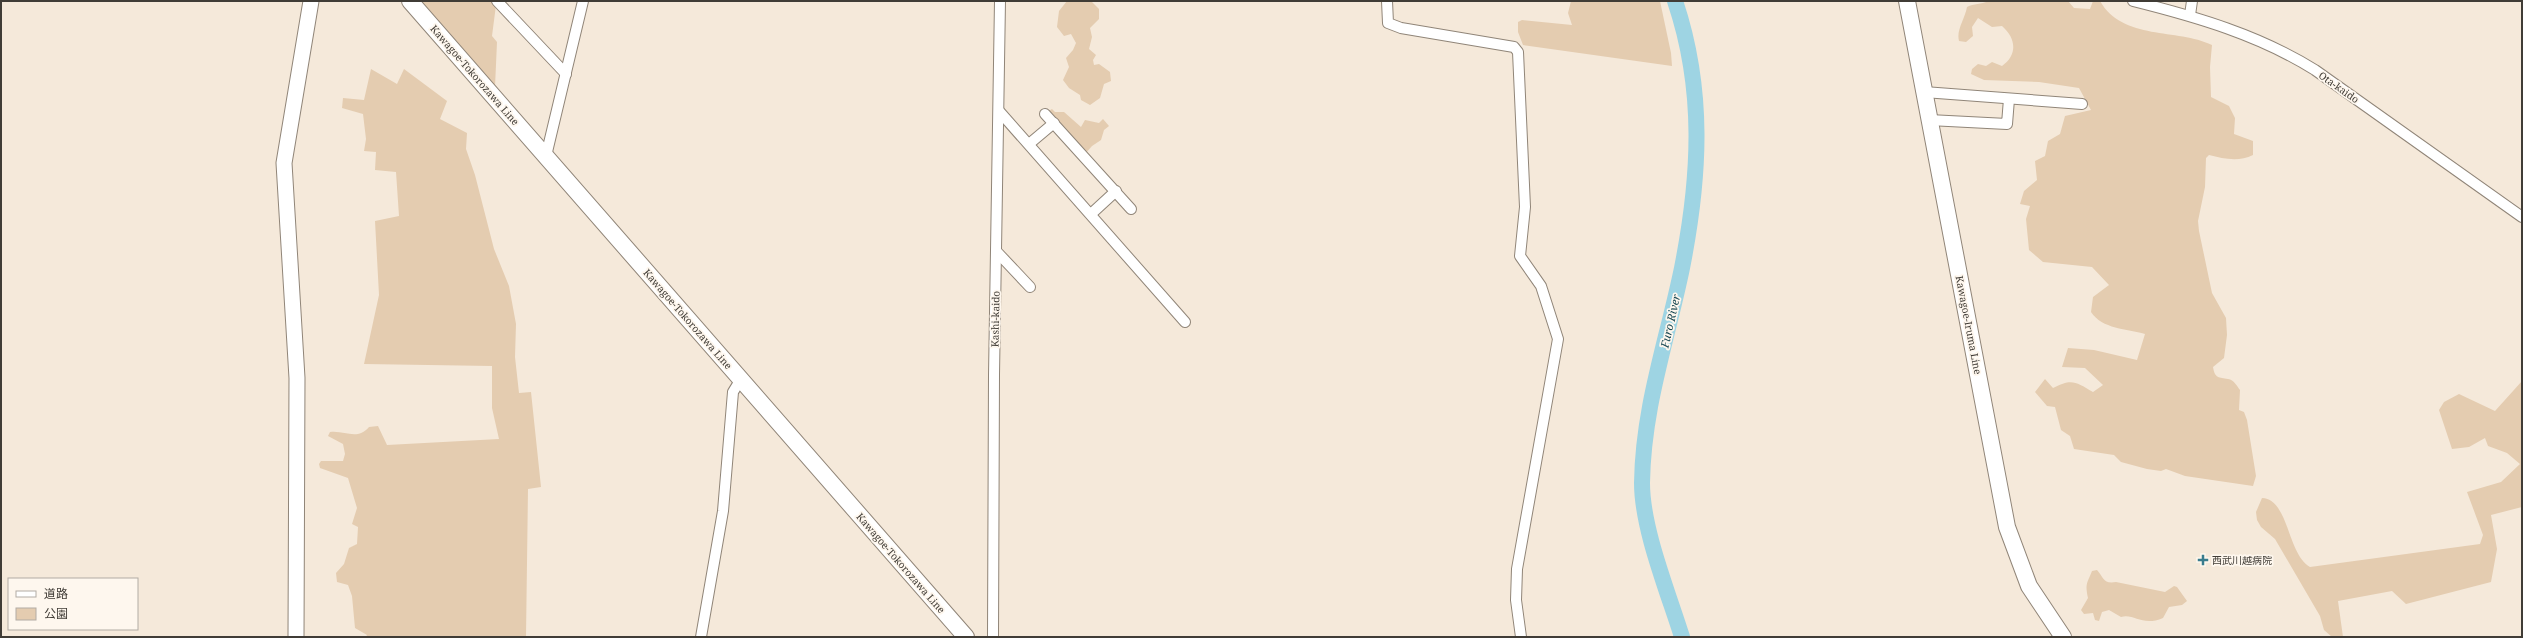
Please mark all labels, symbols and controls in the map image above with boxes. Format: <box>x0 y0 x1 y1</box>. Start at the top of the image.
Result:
street label: Kawagoe-Tokorozawa Line <box>428 22 522 128</box>
street label: Ota-kaido <box>2316 68 2362 106</box>
street label: Kawagoe-Tokorozawa Line <box>641 266 735 372</box>
street label: Kawagoe-Iruma Line <box>1953 275 1985 375</box>
street label: Kashi-kaido <box>988 290 1002 347</box>
water label: Furo River <box>1656 292 1684 350</box>
street label: Kawagoe-Tokorozawa Line <box>854 510 948 616</box>
place label: 西武川越病院 <box>2212 553 2272 567</box>
marker: 西武川越病院 <box>2197 554 2209 566</box>
legend <box>8 578 138 630</box>
text: 道路 <box>44 585 68 602</box>
text: 公園 <box>44 605 68 622</box>

